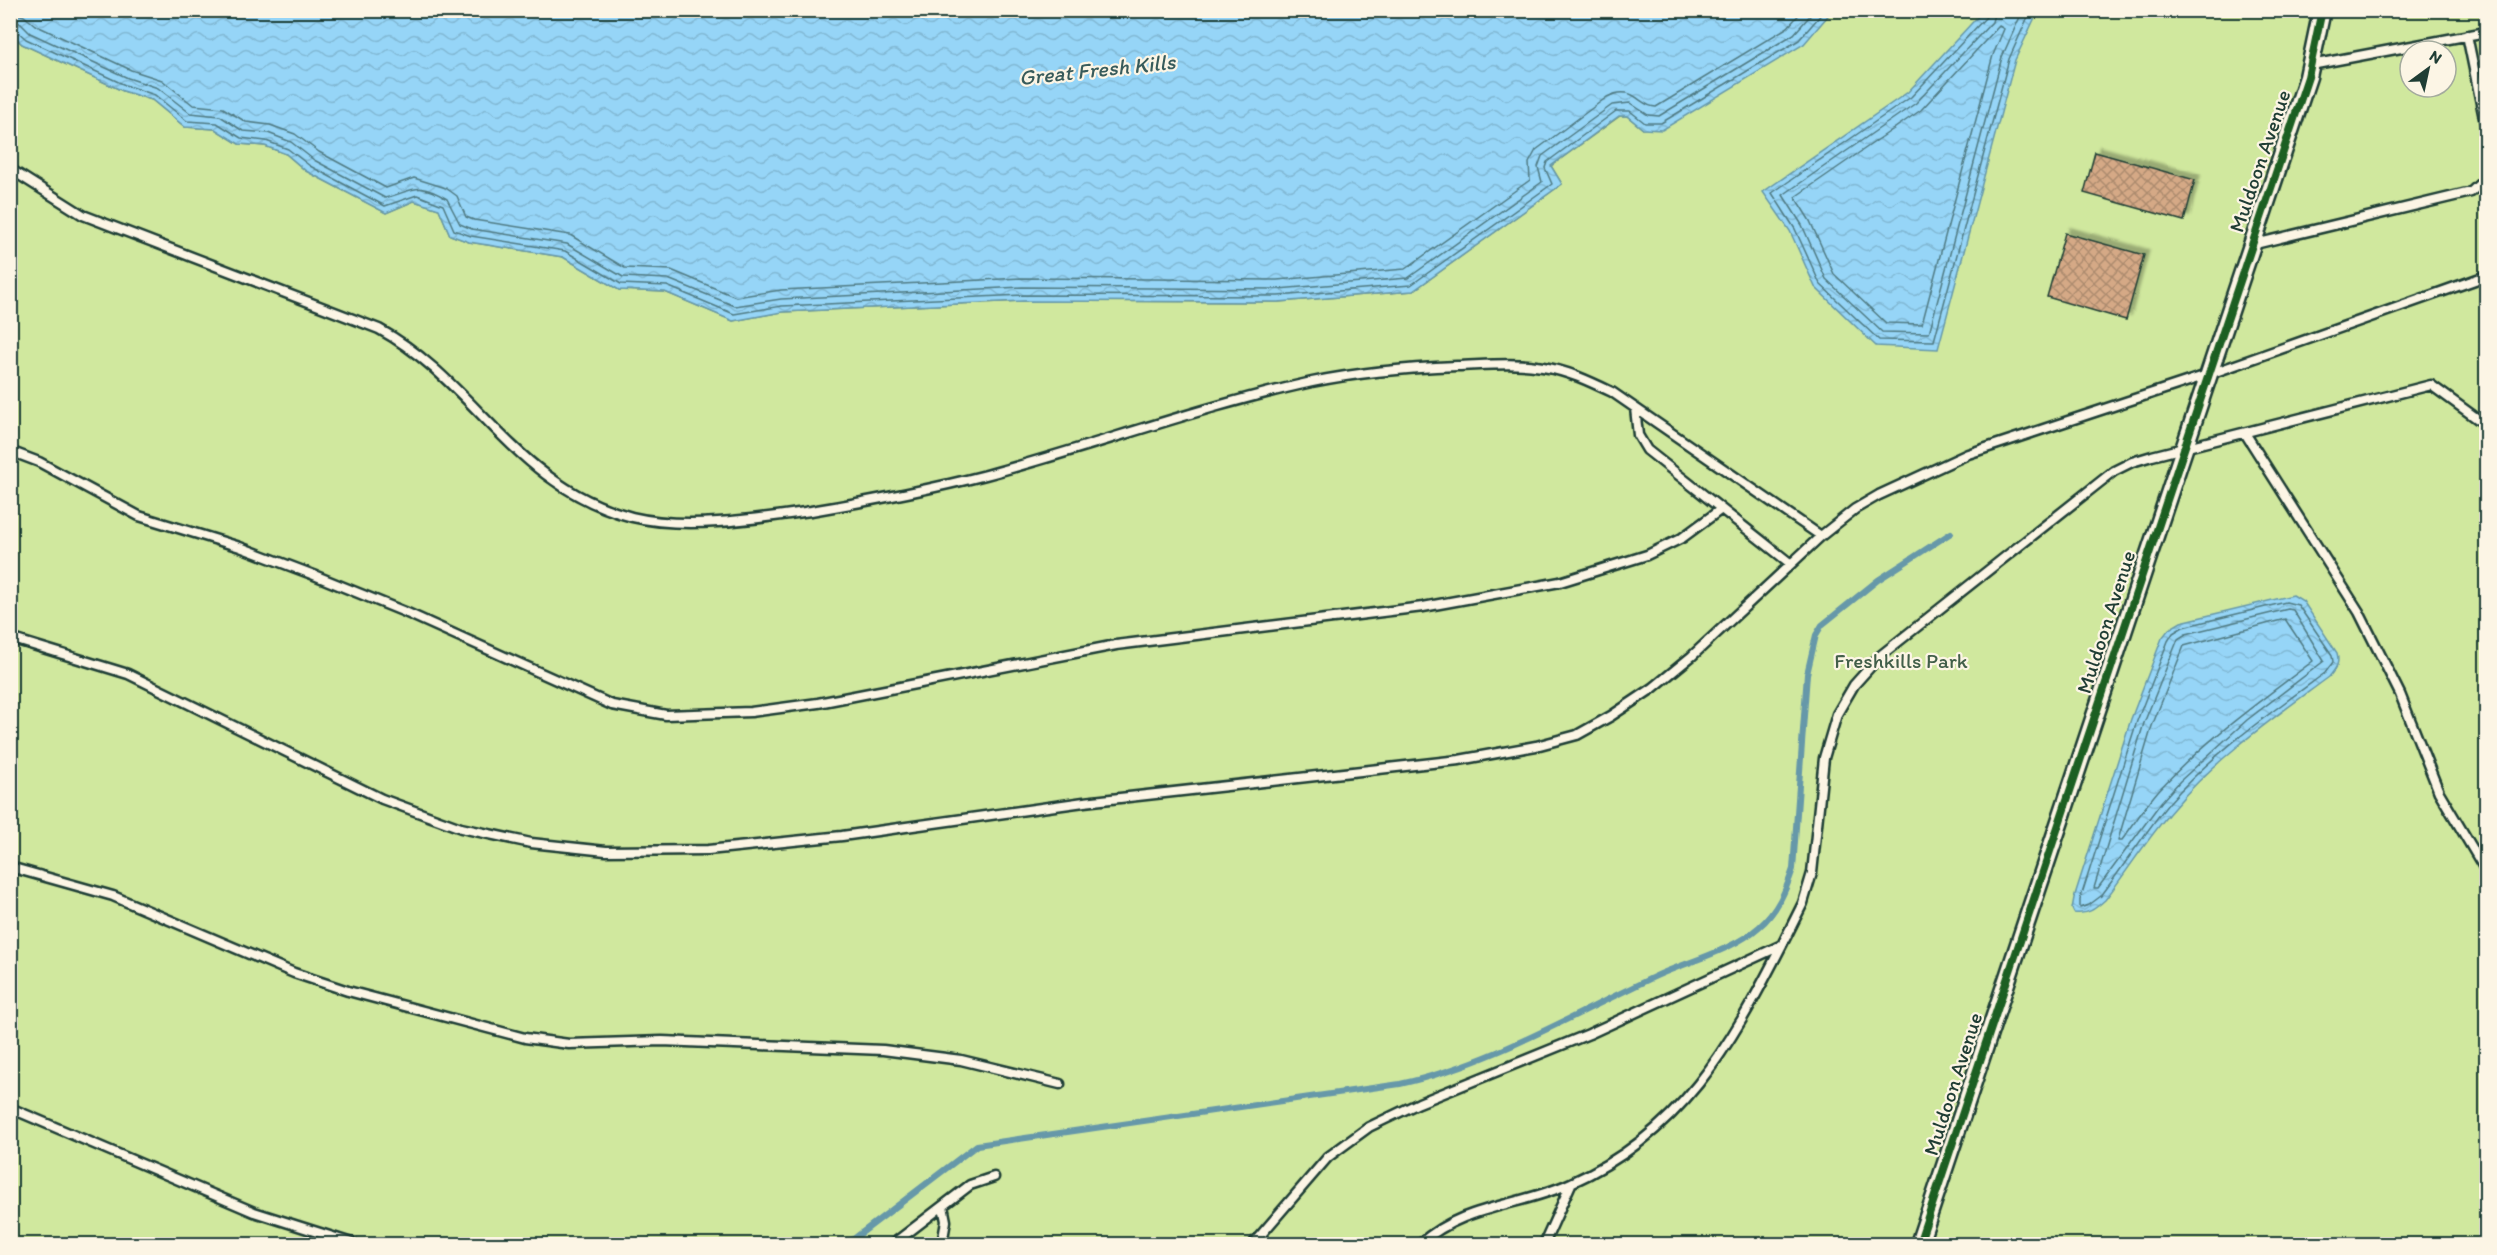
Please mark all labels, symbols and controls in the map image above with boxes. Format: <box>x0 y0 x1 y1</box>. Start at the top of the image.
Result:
north arrow <box>2398 39 2458 99</box>
text: N <box>2426 46 2446 68</box>
water label: Great Fresh Kills <box>1018 48 1178 91</box>
street label: Muldoon Avenue <box>2223 86 2296 235</box>
street label: Muldoon Avenue <box>2071 547 2140 697</box>
park label: Freshkills Park <box>1834 648 1968 673</box>
street label: Muldoon Avenue <box>1918 1009 1987 1159</box>

